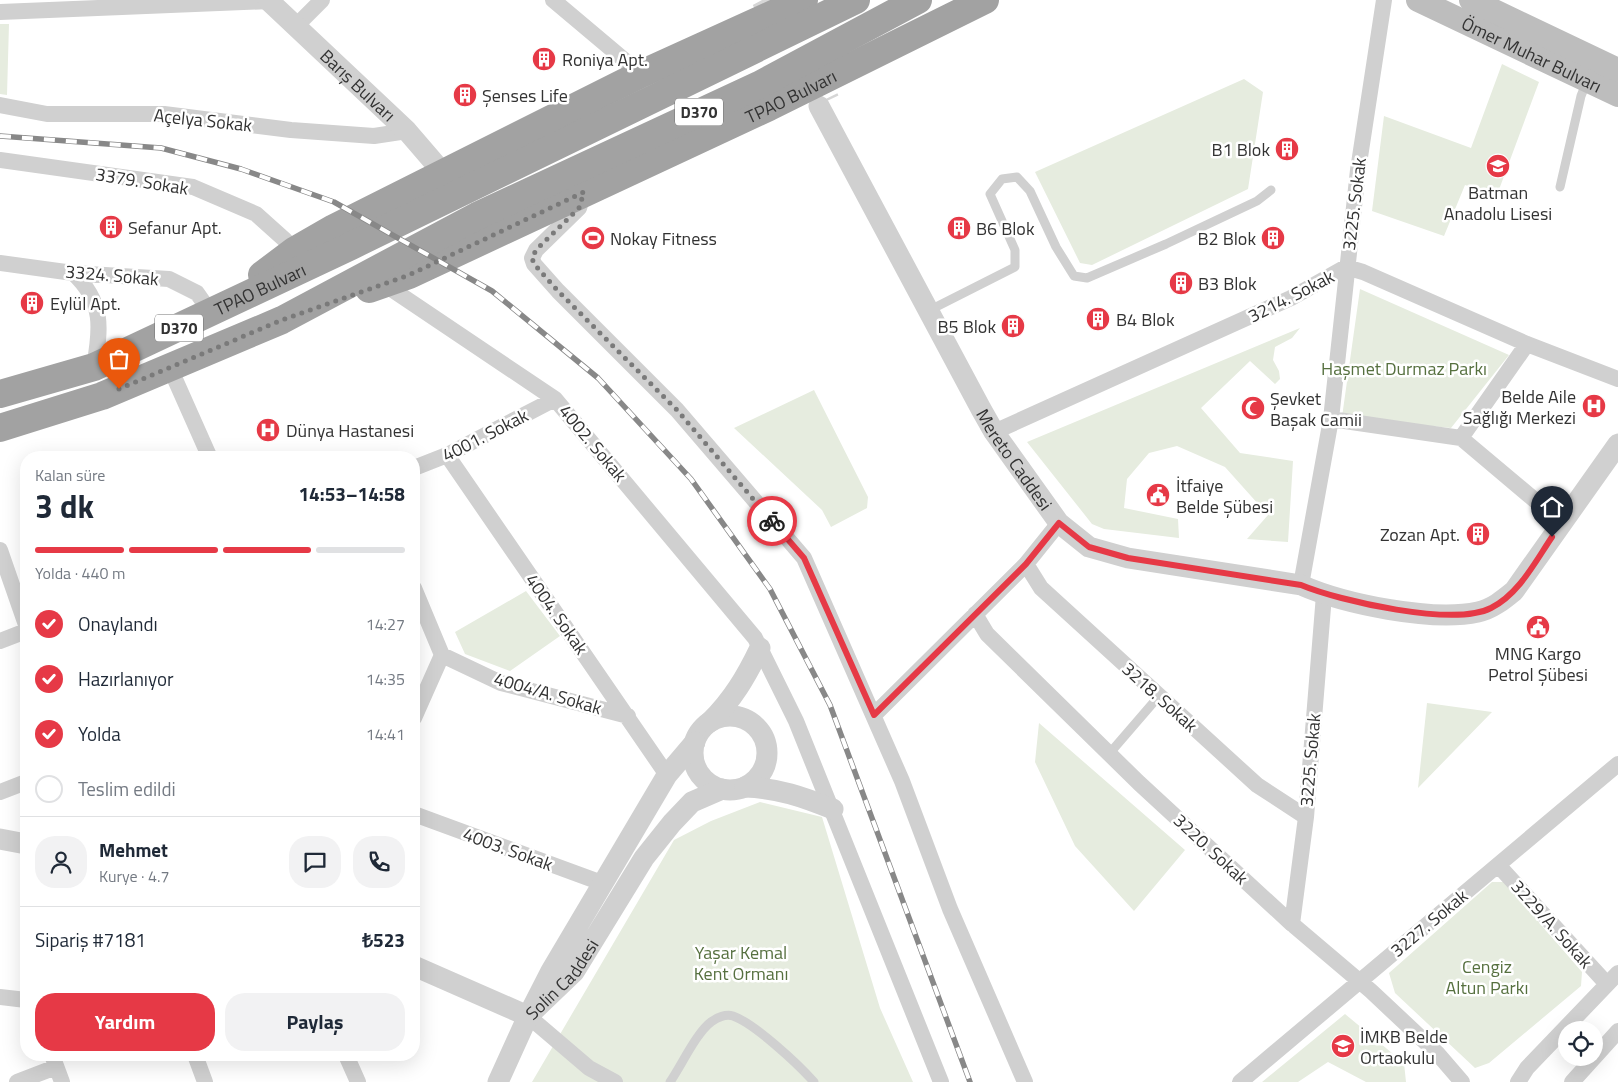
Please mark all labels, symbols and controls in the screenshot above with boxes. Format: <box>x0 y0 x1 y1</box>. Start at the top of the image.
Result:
street label: Ömer Muhar Bulvarı <box>1457 9 1606 99</box>
street label: Barış Bulvarı <box>314 43 402 128</box>
building icon: Roniya Apt. <box>531 46 557 72</box>
place label: Roniya Apt. <box>562 46 648 73</box>
street label: TPAO Bulvarı <box>741 62 841 130</box>
building icon: Şenses Life <box>452 82 478 108</box>
place label: Şenses Life <box>482 82 568 109</box>
road number: D370 <box>675 98 723 125</box>
street label: Açelya Sokak <box>153 101 254 139</box>
place label: B1 Blok <box>1212 136 1270 163</box>
building icon: B1 Blok <box>1274 136 1300 162</box>
school or university icon: Batman Anadolu Lisesi <box>1485 153 1511 179</box>
street label: 3225. Sokak <box>1335 156 1373 252</box>
street label: 3379. Sokak <box>94 160 191 202</box>
place label: Batman Anadolu Lisesi <box>1444 179 1552 227</box>
building icon: Sefanur Apt. <box>98 214 124 240</box>
place label: Sefanur Apt. <box>128 214 222 241</box>
building icon: B6 Blok <box>946 215 972 241</box>
place label: B6 Blok <box>976 215 1035 242</box>
sports icon: Nokay Fitness <box>580 225 606 251</box>
place label: Nokay Fitness <box>610 225 717 252</box>
place label: B2 Blok <box>1198 225 1256 252</box>
building icon: B2 Blok <box>1260 225 1286 251</box>
street label: TPAO Bulvarı <box>209 256 310 322</box>
street label: 3324. Sokak <box>64 257 160 293</box>
street label: 3214. Sokak <box>1243 263 1339 329</box>
building icon: B3 Blok <box>1168 270 1194 296</box>
place label: B3 Blok <box>1198 270 1257 297</box>
building icon: Eylül Apt. <box>19 290 45 316</box>
place label: Eylül Apt. <box>50 290 121 317</box>
building icon: B4 Blok <box>1085 306 1111 332</box>
place label: B4 Blok <box>1116 306 1175 333</box>
place label: B5 Blok <box>938 313 996 340</box>
building icon: B5 Blok <box>1000 313 1026 339</box>
road number: D370 <box>155 314 203 342</box>
pin <box>98 338 140 389</box>
icon: bag <box>105 345 133 373</box>
park label: Haşmet Durmaz Parkı <box>1321 355 1487 382</box>
place label: Belde Aile Sağlığı Merkezi <box>1463 383 1576 431</box>
place label: Şevket Başak Camii <box>1270 385 1362 433</box>
hospital icon: Belde Aile Sağlığı Merkezi <box>1581 393 1607 419</box>
mosque icon: Şevket Başak Camii <box>1240 395 1266 421</box>
street label: 4002. Sokak <box>553 398 634 488</box>
street label: 4001. Sokak <box>437 402 533 468</box>
street label: Mereto Caddesi <box>970 403 1059 516</box>
hospital icon: Dünya Hastanesi <box>255 417 281 443</box>
place label: Dünya Hastanesi <box>286 417 414 444</box>
text: Kalan süre <box>35 463 105 487</box>
place label: İtfaiye Belde Şübesi <box>1176 472 1273 520</box>
text: 14:53–14:58 <box>298 479 405 508</box>
text: 3 dk <box>35 482 94 530</box>
public building icon: İtfaiye Belde Şübesi <box>1145 482 1171 508</box>
pin <box>1531 486 1573 537</box>
icon: home <box>1538 493 1566 521</box>
courier <box>747 496 797 546</box>
icon: bike <box>758 507 786 535</box>
place label: Zozan Apt. <box>1380 521 1460 548</box>
building icon: Zozan Apt. <box>1465 521 1491 547</box>
text: Yolda · 440 m <box>35 561 125 585</box>
street label: 4004. Sokak <box>519 568 595 660</box>
text: Onaylandı <box>78 609 158 638</box>
icon: check <box>35 610 63 638</box>
text: 14:27 <box>366 612 405 636</box>
public building icon: MNG Kargo Petrol Şübesi <box>1525 614 1551 640</box>
place label: MNG Kargo Petrol Şübesi <box>1488 640 1588 688</box>
street label: 3218. Sokak <box>1116 656 1204 739</box>
text: Hazırlanıyor <box>78 664 174 693</box>
icon: check <box>35 665 63 693</box>
street label: 4004/A. Sokak <box>491 665 605 721</box>
text: 14:35 <box>366 667 405 691</box>
street label: 3225. Sokak <box>1292 712 1328 808</box>
text: Yolda <box>78 719 121 748</box>
icon: check <box>35 720 63 748</box>
text: 14:41 <box>366 722 405 746</box>
text: Teslim edildi <box>78 774 176 803</box>
street label: 3220. Sokak <box>1168 807 1255 891</box>
street label: 4003. Sokak <box>459 820 557 878</box>
text: Mehmet <box>99 835 168 864</box>
button: person <box>35 836 87 888</box>
button: chat <box>289 836 341 888</box>
button: phone <box>353 836 405 888</box>
text: Kurye · 4.7 <box>99 864 169 888</box>
street label: 3229/A. Sokak <box>1505 874 1599 975</box>
street label: 3227. Sokak <box>1384 882 1474 963</box>
text: Sipariş #7181 <box>35 925 146 954</box>
text: ₺523 <box>362 925 405 954</box>
street label: Solin Caddesi <box>519 933 605 1026</box>
park label: Yaşar Kemal Kent Ormanı <box>694 939 788 987</box>
park label: Cengiz Altun Parkı <box>1446 953 1528 1001</box>
button: Yardım <box>35 993 215 1051</box>
button: Paylaş <box>225 993 405 1051</box>
map controls <box>1558 1021 1603 1066</box>
button: locate <box>1558 1021 1603 1066</box>
place label: İMKB Belde Ortaokulu <box>1360 1023 1448 1071</box>
school or university icon: İMKB Belde Ortaokulu <box>1330 1033 1356 1059</box>

